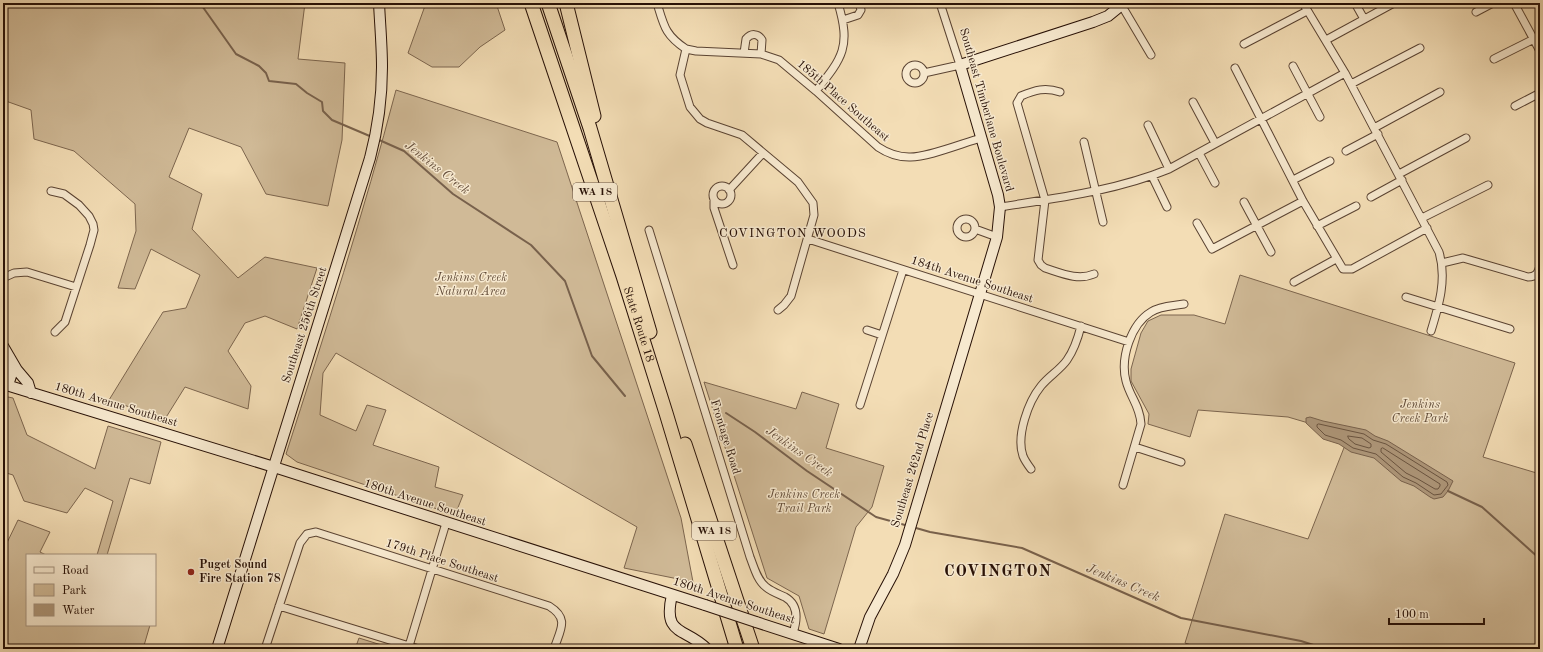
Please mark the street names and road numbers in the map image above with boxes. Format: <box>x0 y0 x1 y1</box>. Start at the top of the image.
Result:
street label: Southeast Timberlane Boulevard <box>957 27 1015 193</box>
street label: 185th Place Southeast <box>795 57 892 144</box>
road number: WA 18 <box>573 183 617 201</box>
street label: 184th Avenue Southeast <box>909 255 1035 305</box>
street label: Southeast 256th Street <box>280 265 329 385</box>
street label: State Route 18 <box>621 285 656 364</box>
street label: 180th Avenue Southeast <box>53 381 179 429</box>
street label: Frontage Road <box>708 398 742 476</box>
street label: Southeast 262nd Place <box>890 411 936 529</box>
street label: 180th Avenue Southeast <box>362 478 488 528</box>
road number: WA 18 <box>692 522 736 540</box>
street label: 179th Place Southeast <box>384 537 500 585</box>
street label: 180th Avenue Southeast <box>671 576 797 626</box>

